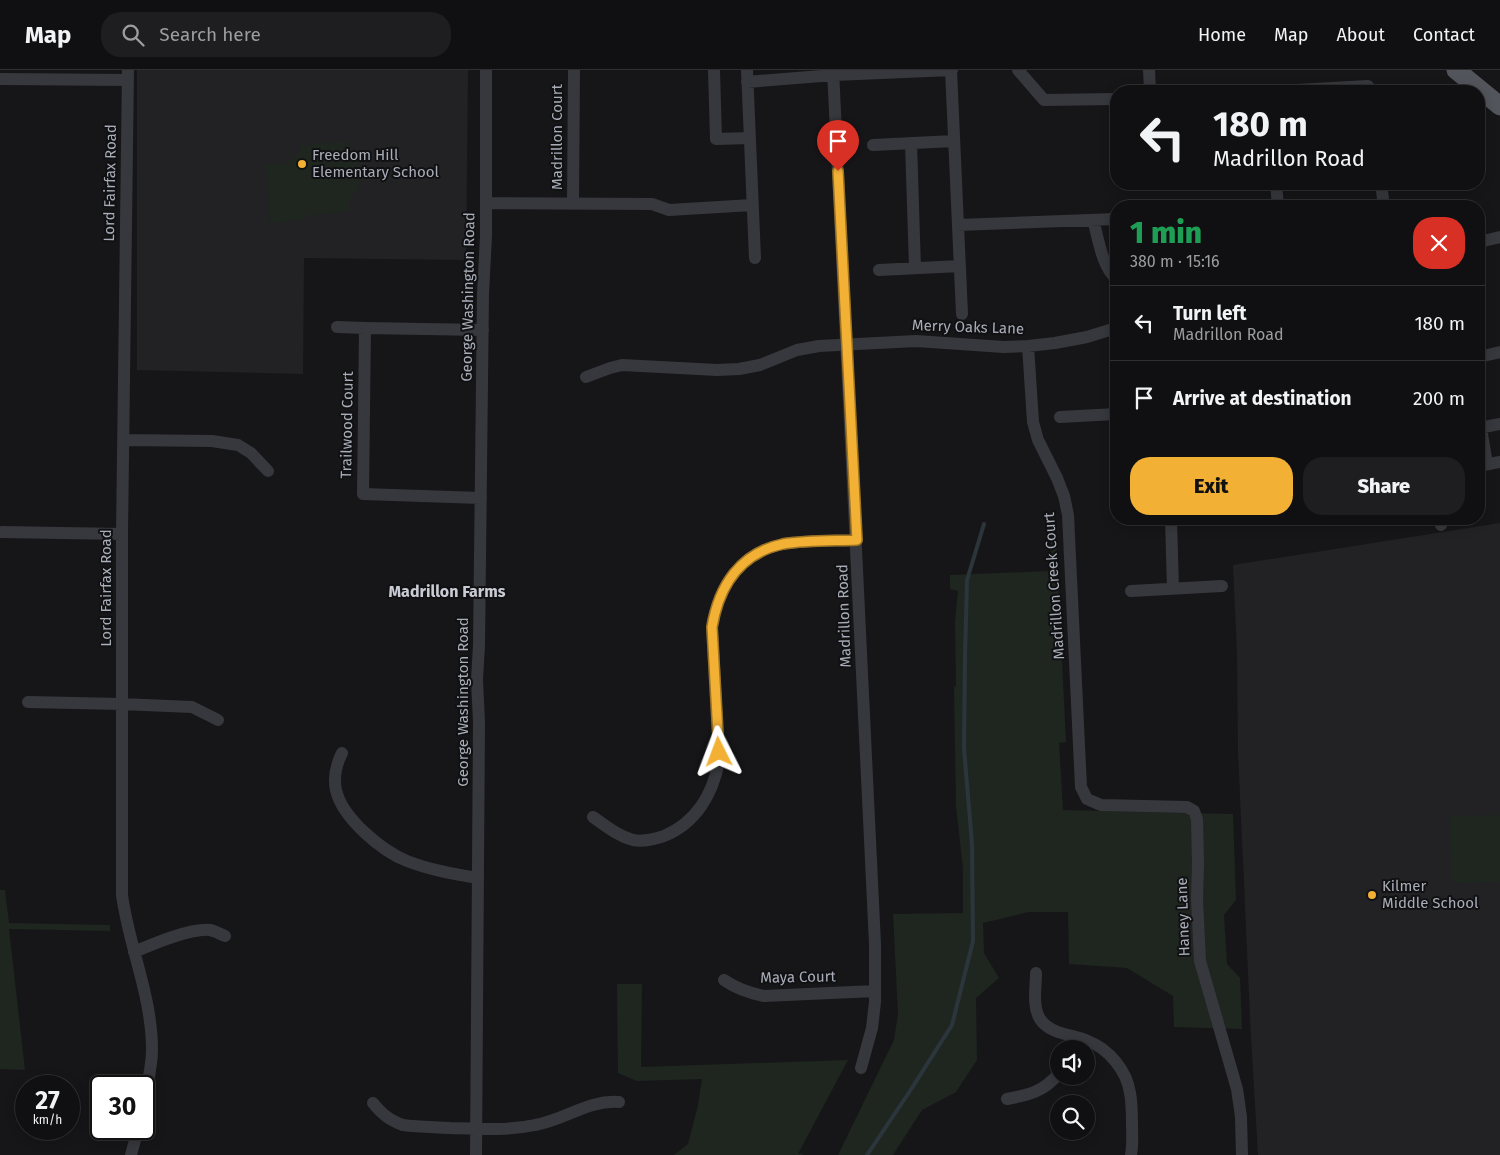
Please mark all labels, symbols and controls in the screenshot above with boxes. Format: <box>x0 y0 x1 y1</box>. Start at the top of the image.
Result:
search box <box>101 12 451 57</box>
text: Map <box>25 21 71 49</box>
icon: search <box>119 21 147 49</box>
text: Search here <box>159 23 261 46</box>
text: Home <box>1198 24 1246 46</box>
text: Map <box>1274 24 1308 46</box>
text: About <box>1336 24 1385 46</box>
text: Contact <box>1413 24 1475 46</box>
street label: Madrillon Court <box>548 83 566 190</box>
text: 180 m <box>1213 103 1308 145</box>
icon: left <box>1130 105 1195 170</box>
pin <box>817 120 859 171</box>
street label: Lord Fairfax Road <box>100 124 120 242</box>
icon: arrive <box>824 127 852 155</box>
text: Madrillon Road <box>1213 145 1365 172</box>
place label: Freedom Hill Elementary School <box>312 146 440 181</box>
marker: Freedom Hill Elementary School <box>296 158 308 170</box>
street label: George Washington Road <box>458 212 478 382</box>
text: 1 min <box>1130 215 1202 251</box>
button: close <box>1413 217 1465 269</box>
text: 380 m · 15:16 <box>1130 252 1220 271</box>
text: Turn left <box>1173 302 1247 325</box>
icon: left <box>1130 309 1158 337</box>
text: 180 m <box>1414 312 1465 335</box>
street label: Merry Oaks Lane <box>912 316 1024 338</box>
text: Madrillon Road <box>1173 325 1284 344</box>
street label: Trailwood Court <box>337 371 357 479</box>
icon: arrive <box>1130 384 1158 412</box>
text: Arrive at destination <box>1173 387 1352 410</box>
text: 200 m <box>1413 387 1465 410</box>
button: Exit <box>1130 457 1293 515</box>
button: Share <box>1303 457 1465 515</box>
street label: Madrillon Creek Court <box>1040 511 1068 660</box>
street label: Lord Fairfax Road <box>97 529 115 647</box>
street label: Madrillon Road <box>833 564 855 668</box>
district label: Madrillon Farms <box>389 582 506 601</box>
street label: George Washington Road <box>454 617 472 787</box>
position arrow <box>692 725 744 777</box>
street label: Haney Lane <box>1173 877 1193 957</box>
place label: Kilmer Middle School <box>1382 877 1479 912</box>
marker: Kilmer Middle School <box>1366 889 1378 901</box>
street label: Maya Court <box>760 967 837 987</box>
map controls <box>1050 1040 1095 1140</box>
button: sound <box>1050 1040 1095 1085</box>
speed limit sign: 30 <box>90 1075 155 1140</box>
text: 27 <box>35 1086 60 1116</box>
button: search <box>1050 1095 1095 1140</box>
text: km/h <box>33 1113 62 1127</box>

